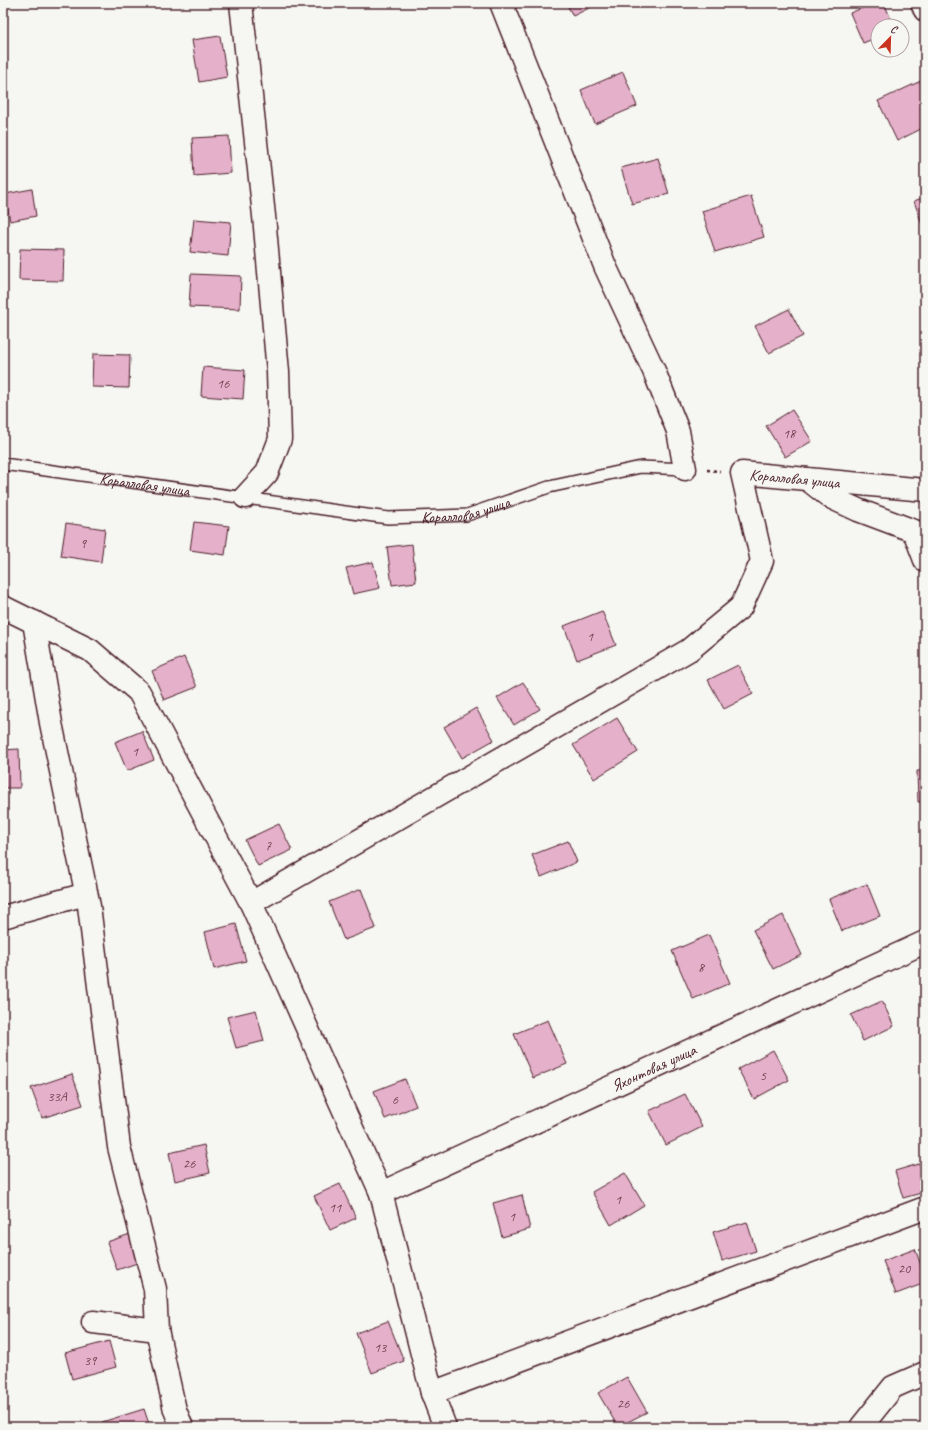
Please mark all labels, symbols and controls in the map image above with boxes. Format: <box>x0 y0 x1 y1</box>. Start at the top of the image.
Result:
north arrow <box>870 18 910 58</box>
text: С <box>889 21 901 37</box>
house number: 16 <box>217 375 230 392</box>
house number: 18 <box>783 425 797 442</box>
street label: Коралловая улица <box>749 465 842 493</box>
street label: Коралловая улица <box>98 469 192 501</box>
street label: Коралловая улица <box>421 492 514 528</box>
house number: 9 <box>80 535 88 552</box>
house number: 1 <box>587 628 594 645</box>
house number: 1 <box>132 743 139 760</box>
house number: 7 <box>265 837 272 854</box>
house number: 8 <box>698 959 706 976</box>
street label: Яхонтовая улица <box>608 1040 700 1096</box>
house number: 5 <box>760 1067 767 1084</box>
house number: 33А <box>47 1088 68 1105</box>
house number: 6 <box>392 1091 399 1108</box>
house number: 26 <box>183 1155 196 1172</box>
house number: 1 <box>615 1191 622 1208</box>
house number: 11 <box>329 1199 342 1216</box>
house number: 1 <box>509 1208 516 1225</box>
house number: 20 <box>898 1260 912 1277</box>
house number: 13 <box>374 1339 388 1356</box>
house number: 39 <box>84 1352 98 1369</box>
house number: 26 <box>617 1395 630 1412</box>

